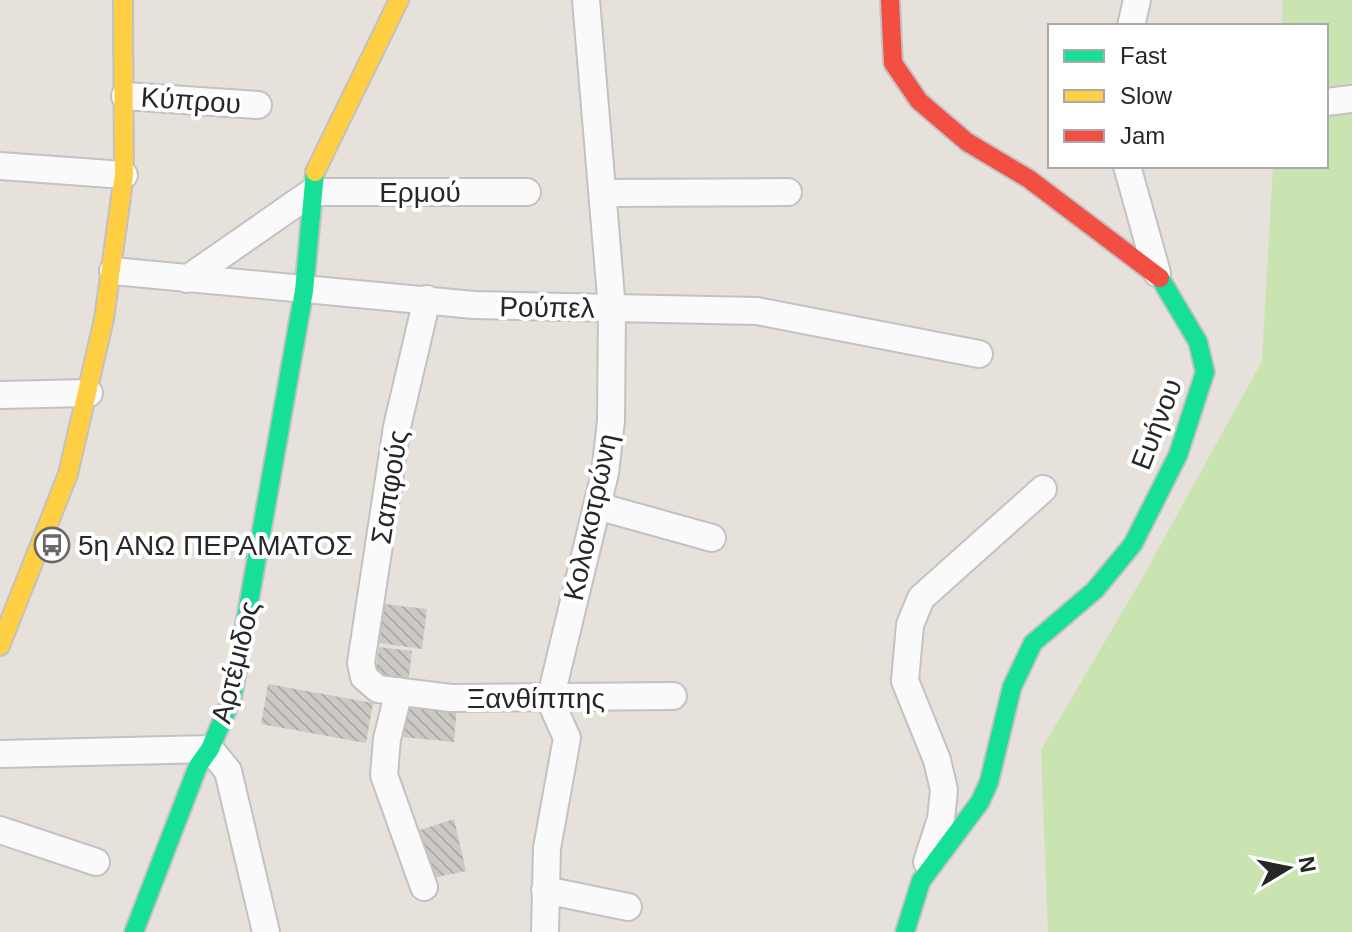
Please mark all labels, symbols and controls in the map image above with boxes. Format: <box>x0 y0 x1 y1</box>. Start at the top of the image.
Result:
legend <box>1048 24 1328 168</box>
text: Fast <box>1120 42 1167 69</box>
street label: Κύπρου <box>140 82 242 119</box>
text: Slow <box>1120 82 1173 109</box>
text: Jam <box>1120 122 1165 149</box>
street label: Ερμού <box>379 177 461 208</box>
street label: Ρούπελ <box>499 291 595 324</box>
street label: Ευήνου <box>1125 375 1188 474</box>
street label: Σαπφούς <box>365 428 414 546</box>
street label: Κολοκοτρώνη <box>558 431 623 603</box>
bus stop icon: 5η ΑΝΩ ΠΕΡΑΜΑΤΟΣ <box>33 526 71 564</box>
place label: 5η ΑΝΩ ΠΕΡΑΜΑΤΟΣ <box>78 530 353 561</box>
street label: Αρτέμιδος <box>205 598 266 726</box>
street label: Ξανθίππης <box>467 683 605 714</box>
north arrow <box>1248 828 1328 908</box>
text: N <box>1294 855 1321 875</box>

